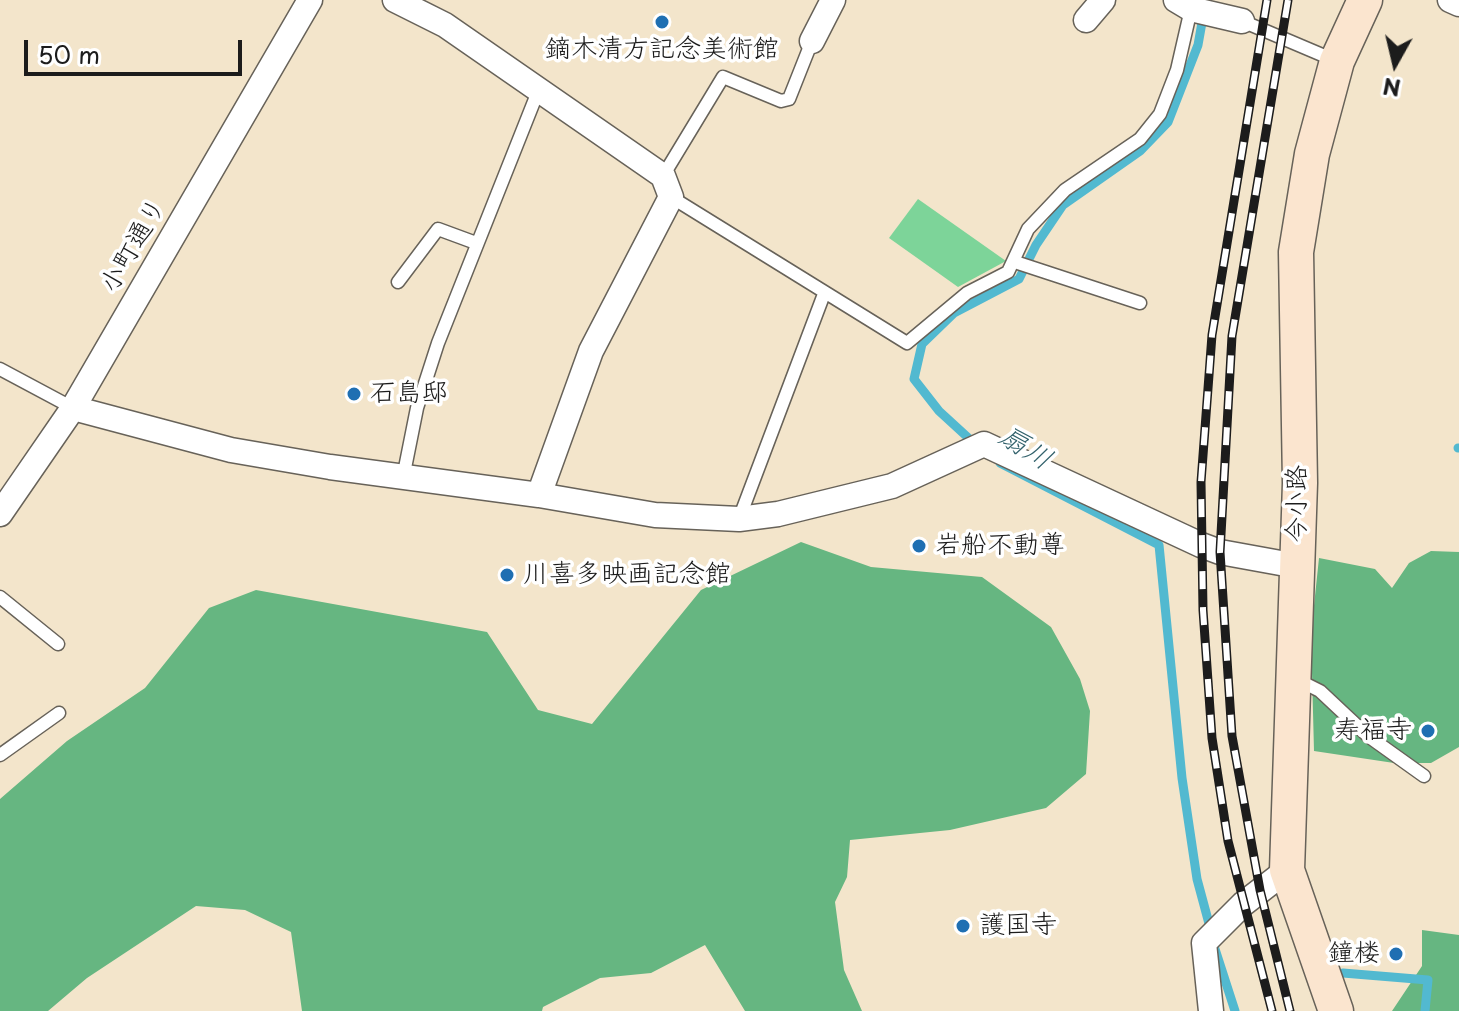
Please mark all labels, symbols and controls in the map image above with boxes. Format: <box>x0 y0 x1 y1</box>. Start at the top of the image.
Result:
marker: 鏑木清方記念美術館 <box>653 13 671 31</box>
scale bar <box>28 24 246 74</box>
north arrow <box>1355 24 1435 104</box>
place label: 鏑木清方記念美術館 <box>545 34 779 66</box>
text: 50 m <box>38 36 100 72</box>
text: N <box>1381 71 1403 106</box>
street label: 小町通り <box>94 193 174 299</box>
place label: 石島邸 <box>370 378 448 410</box>
marker: 石島邸 <box>345 385 363 403</box>
water label: 扇川 <box>992 420 1058 478</box>
street label: 今小路 <box>1282 465 1314 543</box>
place label: 岩船不動尊 <box>935 530 1065 562</box>
marker: 岩船不動尊 <box>910 537 928 555</box>
place label: 川喜多映画記念館 <box>523 559 731 591</box>
marker: 川喜多映画記念館 <box>498 566 516 584</box>
place label: 寿福寺 <box>1334 715 1412 747</box>
marker: 寿福寺 <box>1419 722 1437 740</box>
place label: 護国寺 <box>979 910 1057 942</box>
marker: 護国寺 <box>954 917 972 935</box>
place label: 鐘楼 <box>1328 938 1380 970</box>
marker: 鐘楼 <box>1387 945 1405 963</box>

